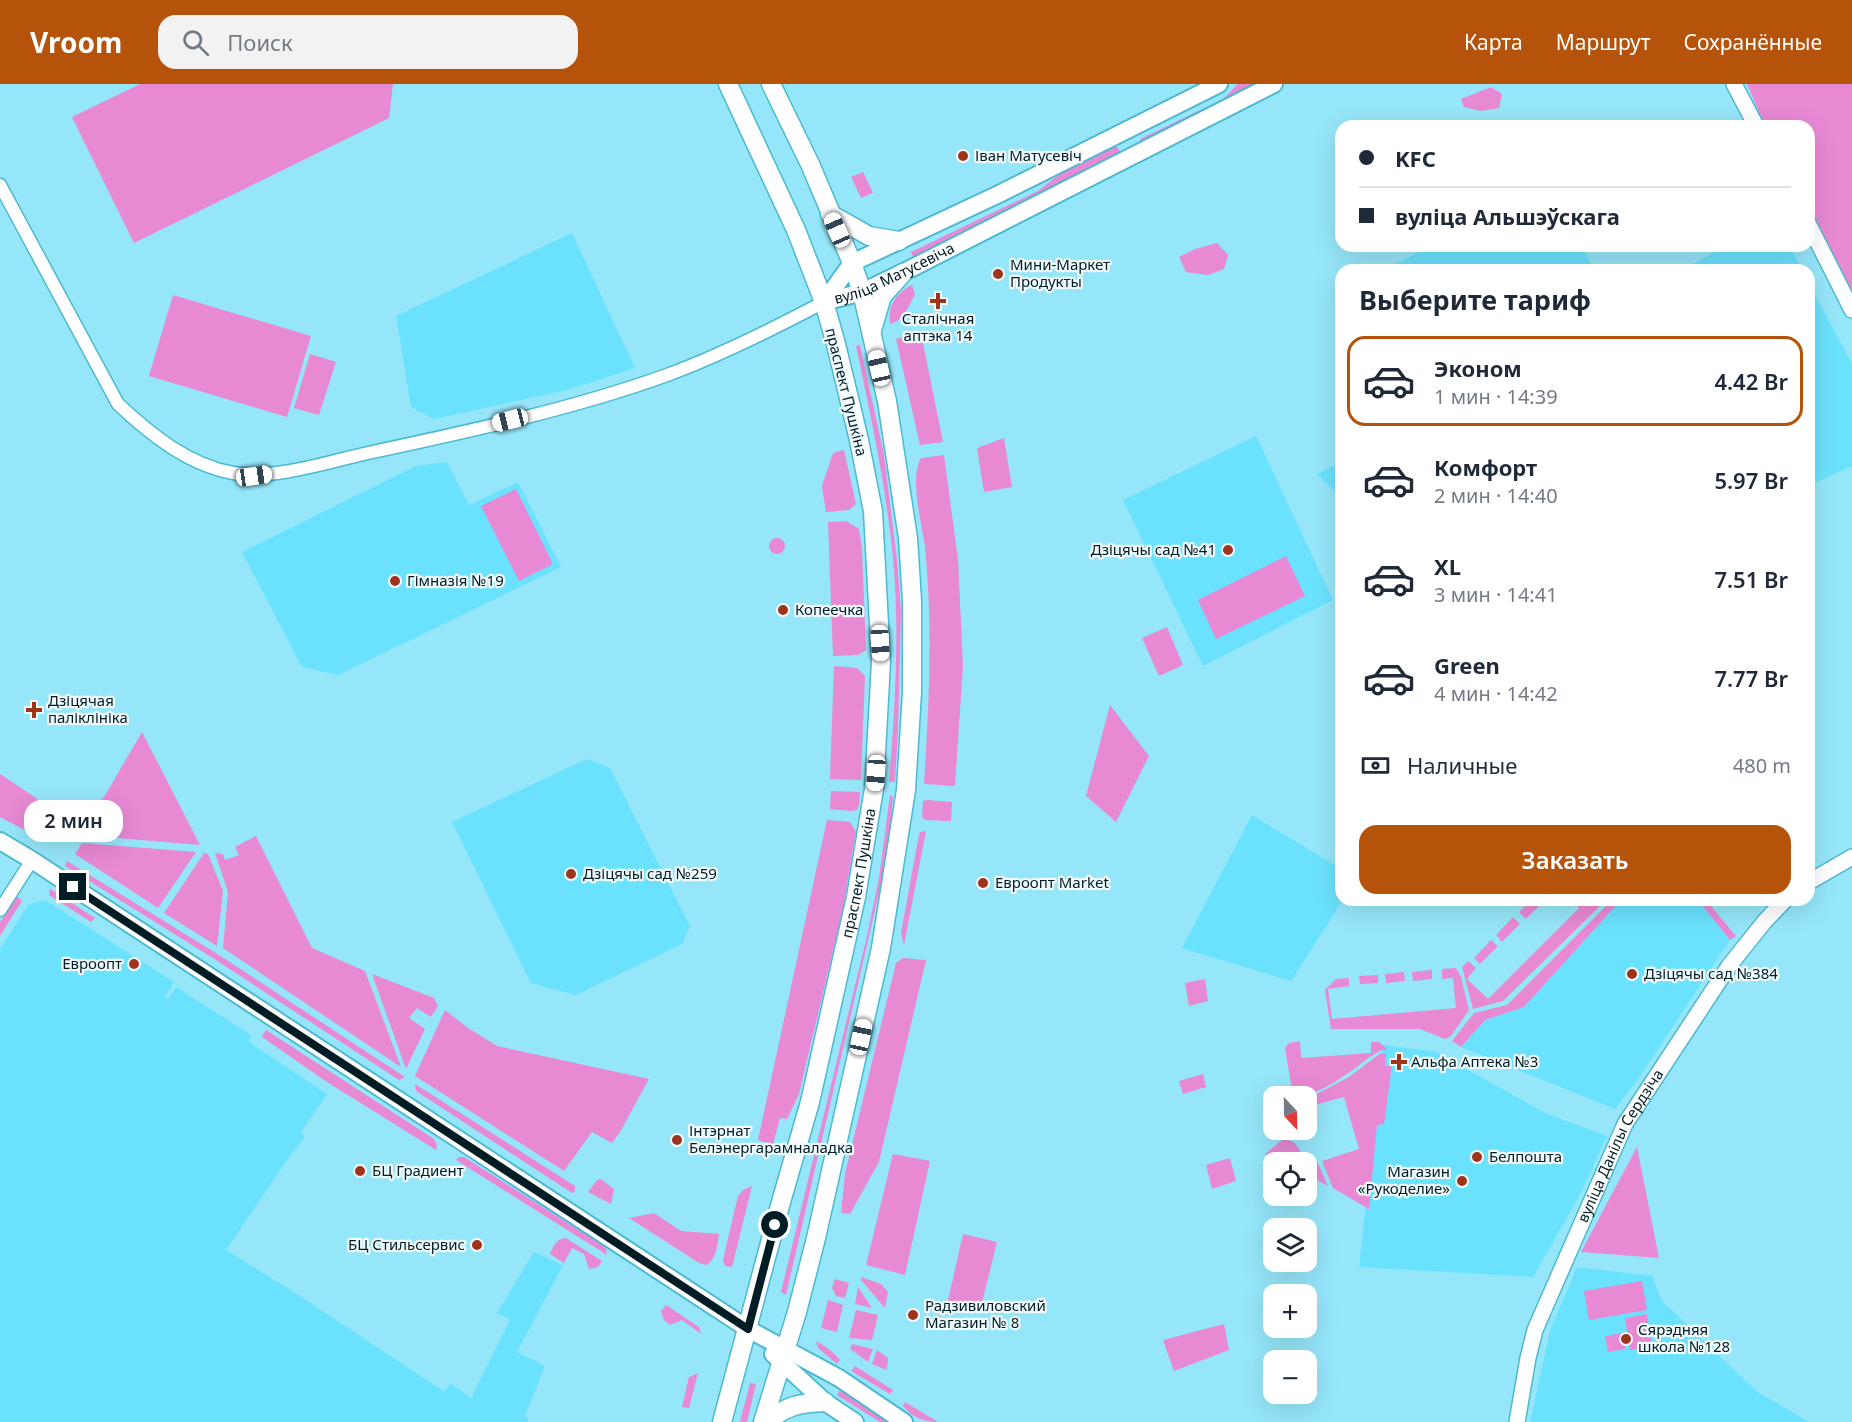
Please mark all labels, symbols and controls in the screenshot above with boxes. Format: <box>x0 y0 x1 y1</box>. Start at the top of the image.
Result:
search box <box>158 15 578 69</box>
text: Vroom <box>30 23 122 61</box>
icon: search <box>179 26 212 59</box>
text: Поиск <box>227 27 293 57</box>
text: Карта <box>1464 28 1523 56</box>
text: Маршрут <box>1556 28 1651 56</box>
text: Сохранённые <box>1684 28 1822 56</box>
text: KFC <box>1395 143 1436 173</box>
place label: Іван Матусевіч <box>975 145 1082 165</box>
marker: Іван Матусевіч <box>956 149 970 163</box>
text: вуліца Альшэўскага <box>1395 201 1620 231</box>
car <box>821 210 853 250</box>
street label: вуліца Матусевіча <box>832 237 957 308</box>
place label: Мини-Маркет Продукты <box>1010 254 1110 291</box>
marker: Мини-Маркет Продукты <box>991 267 1005 281</box>
text: Выберите тариф <box>1359 281 1591 318</box>
marker: Сталічная аптэка 14 <box>931 294 945 308</box>
place label: Сталічная аптэка 14 <box>902 308 974 345</box>
street label: праспект Пушкіна <box>821 326 873 458</box>
car <box>866 348 892 388</box>
text: Эконом <box>1434 353 1522 383</box>
icon: car <box>1362 354 1416 408</box>
text: 4.42 Br <box>1714 366 1788 396</box>
text: 1 мин · 14:39 <box>1434 383 1558 410</box>
car <box>490 407 530 433</box>
text: Комфорт <box>1434 452 1537 482</box>
icon: car <box>1362 453 1416 507</box>
car <box>235 465 273 487</box>
text: 5.97 Br <box>1714 465 1788 495</box>
text: 2 мин · 14:40 <box>1434 482 1558 509</box>
place label: Дзіцячы сад №41 <box>1091 539 1216 559</box>
marker: Дзіцячы сад №41 <box>1221 543 1235 557</box>
text: XL <box>1434 551 1461 581</box>
icon: car <box>1362 552 1416 606</box>
text: 7.51 Br <box>1714 564 1788 594</box>
place label: Гімназія №19 <box>407 570 504 590</box>
marker: Гімназія №19 <box>388 574 402 588</box>
text: 3 мин · 14:41 <box>1434 581 1558 608</box>
place label: Копеечка <box>795 599 863 619</box>
marker: Копеечка <box>776 603 790 617</box>
car <box>870 625 890 661</box>
text: Green <box>1434 650 1500 680</box>
icon: car <box>1362 651 1416 705</box>
text: 7.77 Br <box>1714 663 1788 693</box>
text: 4 мин · 14:42 <box>1434 680 1558 707</box>
place label: Дзіцячая паліклініка <box>48 690 128 727</box>
marker: Дзіцячая паліклініка <box>25 701 43 719</box>
icon: cash <box>1359 749 1392 782</box>
text: Наличные <box>1407 750 1517 780</box>
text: 480 m <box>1733 752 1791 779</box>
car <box>866 754 886 792</box>
callout: 2 мин <box>23 800 122 842</box>
text: 2 мин <box>44 807 103 834</box>
street label: праспект Пушкіна <box>836 807 880 940</box>
button: Заказать <box>1359 825 1791 894</box>
place label: Дзіцячы сад №259 <box>583 863 717 883</box>
marker: Дзіцячы сад №259 <box>564 867 578 881</box>
place label: Евроопт Market <box>995 872 1109 892</box>
route end <box>59 873 86 900</box>
marker: Евроопт Market <box>976 876 990 890</box>
place label: Евроопт <box>62 953 122 973</box>
marker: Евроопт <box>127 957 141 971</box>
place label: Дзіцячы сад №384 <box>1644 963 1778 983</box>
marker: Дзіцячы сад №384 <box>1625 967 1639 981</box>
car <box>848 1018 874 1056</box>
place label: Альфа Аптека №3 <box>1411 1051 1538 1071</box>
marker: Альфа Аптека №3 <box>1392 1055 1406 1069</box>
street label: вуліца Данілы Сердзіча <box>1572 1065 1667 1225</box>
north arrow <box>1263 1086 1317 1140</box>
map controls <box>1263 1086 1317 1404</box>
place label: Інтэрнат Белэнергарамналадка <box>689 1120 853 1157</box>
marker: Інтэрнат Белэнергарамналадка <box>670 1133 684 1147</box>
place label: Белпошта <box>1489 1146 1562 1166</box>
marker: Белпошта <box>1470 1150 1484 1164</box>
button: locate <box>1263 1152 1317 1206</box>
place label: БЦ Градиент <box>372 1160 464 1180</box>
place label: Магазин «Рукоделие» <box>1358 1161 1450 1198</box>
marker: БЦ Градиент <box>353 1164 367 1178</box>
marker: Магазин «Рукоделие» <box>1455 1174 1469 1188</box>
route start <box>761 1211 788 1238</box>
button: layers <box>1263 1218 1317 1272</box>
place label: БЦ Стильсервис <box>348 1234 465 1254</box>
marker: БЦ Стильсервис <box>470 1238 484 1252</box>
button: + <box>1263 1284 1317 1338</box>
place label: Радзивиловский Магазин № 8 <box>925 1295 1046 1332</box>
marker: Радзивиловский Магазин № 8 <box>906 1308 920 1322</box>
place label: Сярэдняя школа №128 <box>1638 1319 1730 1356</box>
marker: Сярэдняя школа №128 <box>1619 1332 1633 1346</box>
button: − <box>1263 1350 1317 1404</box>

